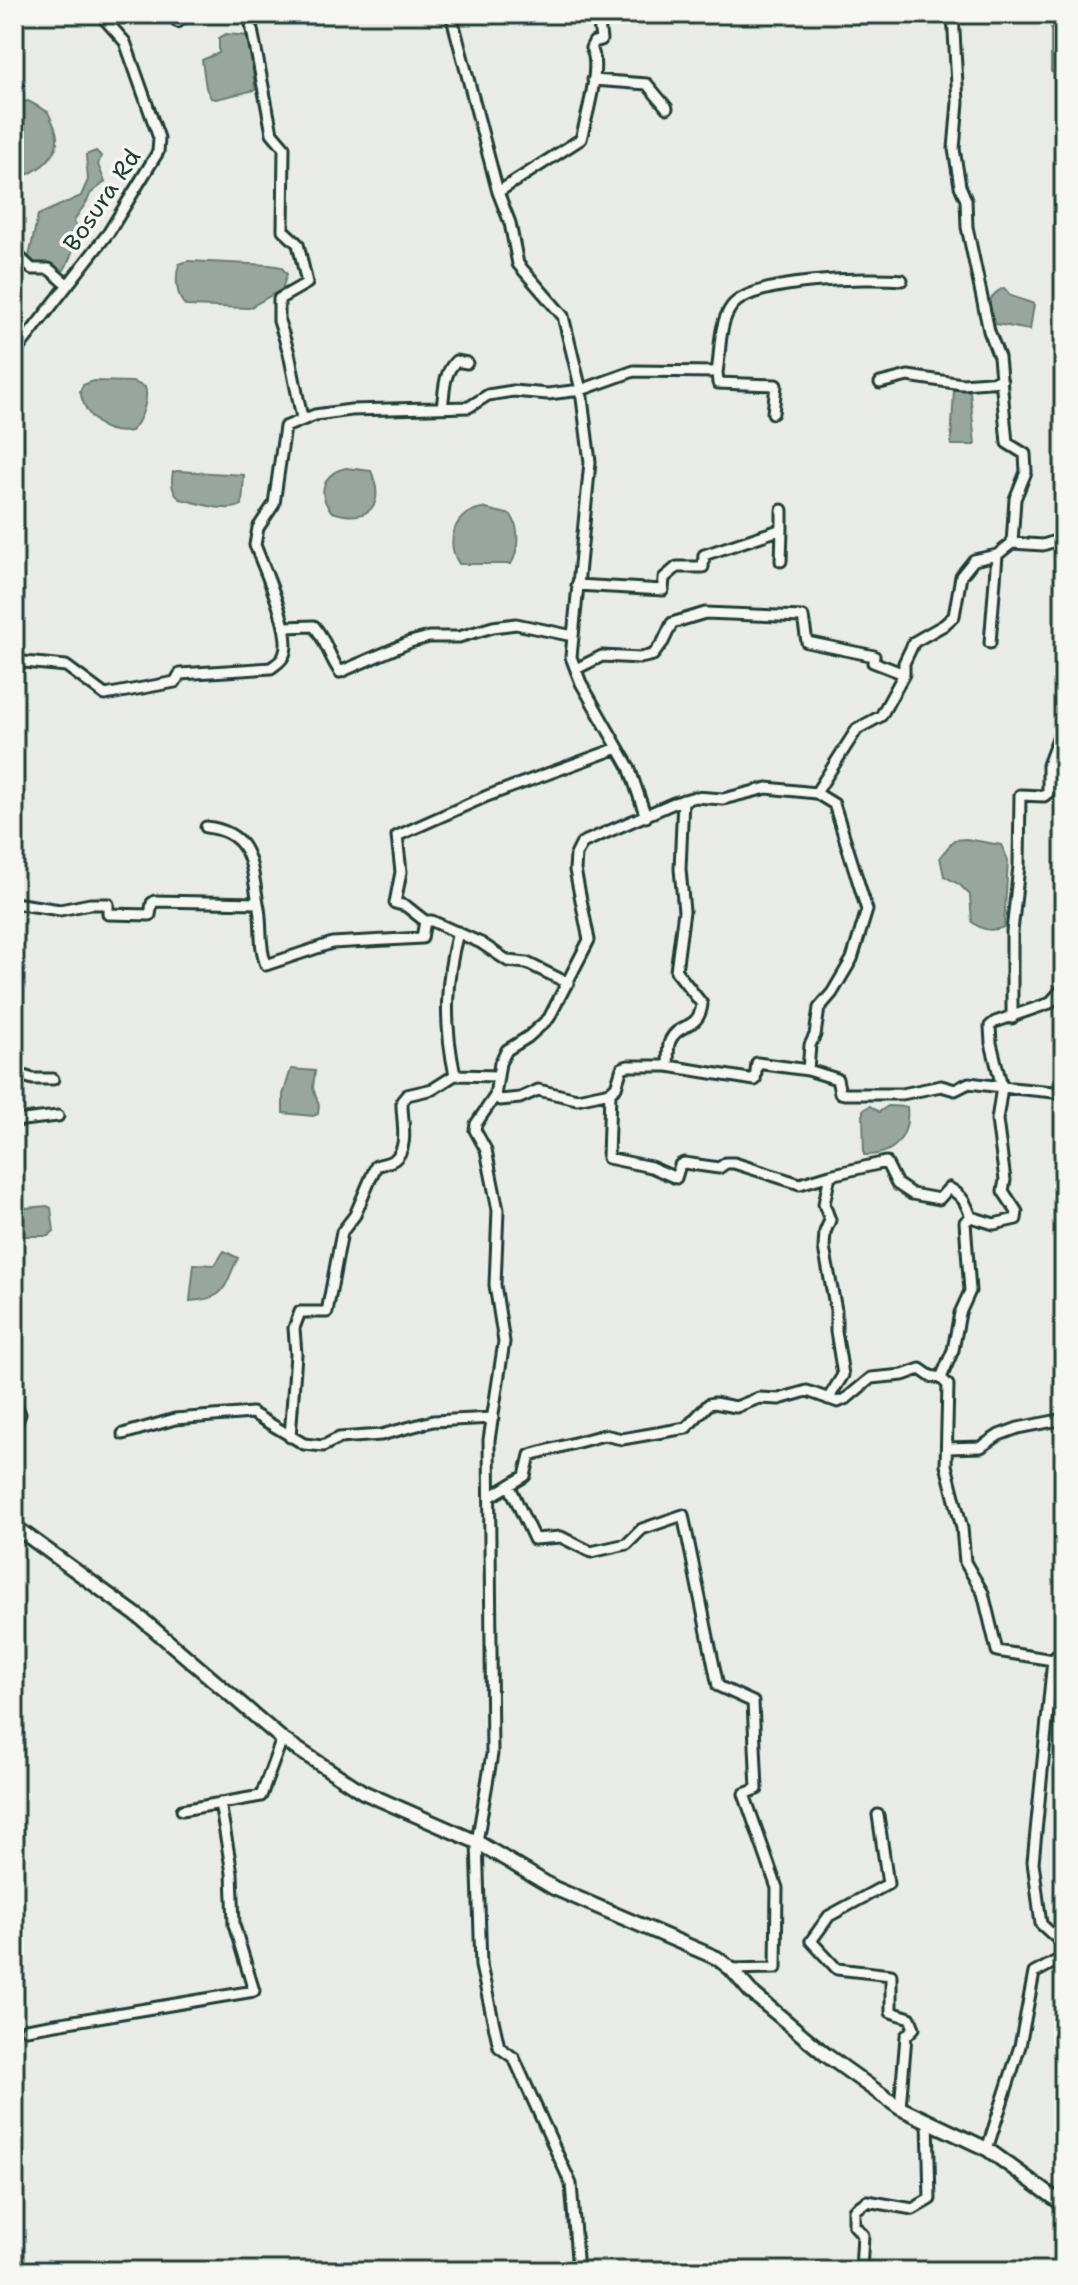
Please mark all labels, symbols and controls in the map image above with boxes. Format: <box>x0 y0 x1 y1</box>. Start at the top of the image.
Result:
street label: Bosura Rd <box>56 142 148 258</box>

